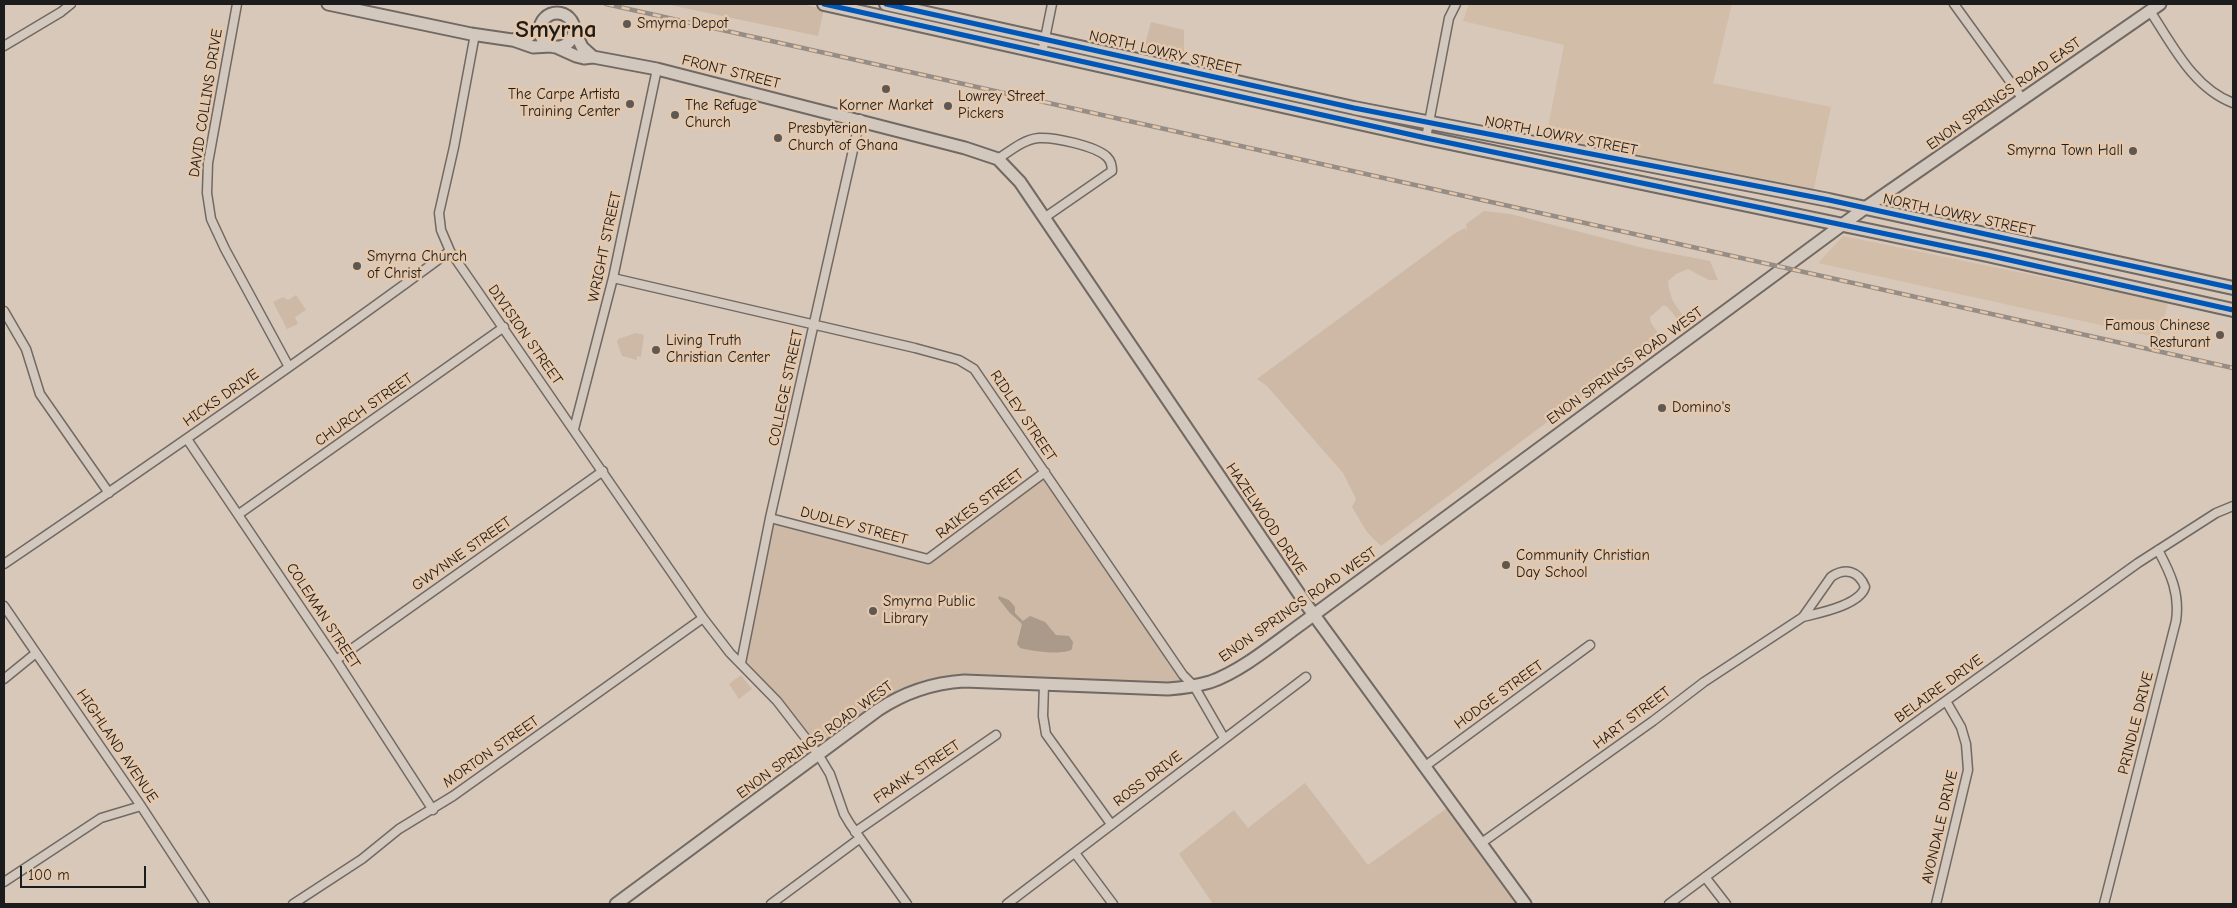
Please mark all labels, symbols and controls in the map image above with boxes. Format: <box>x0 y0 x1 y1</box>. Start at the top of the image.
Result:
district label: Smyrna <box>515 15 597 45</box>
place label: Smyrna Depot <box>637 15 728 33</box>
marker: Smyrna Depot <box>621 18 633 30</box>
street label: DAVID COLLINS DRIVE <box>185 27 227 179</box>
street label: NORTH LOWRY STREET <box>1087 27 1243 79</box>
street label: ENON SPRINGS ROAD EAST <box>1923 34 2085 154</box>
street label: FRONT STREET <box>680 51 782 93</box>
marker: Korner Market <box>880 83 892 95</box>
place label: The Carpe Artista Training Center <box>508 86 620 121</box>
place label: Lowrey Street Pickers <box>958 88 1044 123</box>
place label: The Refuge Church <box>685 97 757 132</box>
place label: Korner Market <box>839 97 933 115</box>
marker: The Carpe Artista Training Center <box>624 98 636 110</box>
marker: Lowrey Street Pickers <box>942 100 954 112</box>
marker: The Refuge Church <box>669 109 681 121</box>
street label: NORTH LOWRY STREET <box>1483 112 1639 160</box>
place label: Presbyterian Church of Ghana <box>788 120 898 155</box>
marker: Presbyterian Church of Ghana <box>772 132 784 144</box>
place label: Smyrna Town Hall <box>2007 142 2123 160</box>
marker: Smyrna Town Hall <box>2127 145 2139 157</box>
street label: WRIGHT STREET <box>584 190 626 304</box>
street label: NORTH LOWRY STREET <box>1881 190 2037 240</box>
place label: Smyrna Church of Christ <box>367 248 467 283</box>
marker: Smyrna Church of Christ <box>351 260 363 272</box>
street label: DIVISION STREET <box>484 281 566 389</box>
street label: ENON SPRINGS ROAD WEST <box>1543 303 1707 429</box>
place label: Famous Chinese Resturant <box>2105 317 2210 352</box>
street label: COLLEGE STREET <box>765 328 807 448</box>
marker: Famous Chinese Resturant <box>2214 329 2226 341</box>
place label: Living Truth Christian Center <box>666 332 770 367</box>
marker: Living Truth Christian Center <box>650 344 662 356</box>
street label: HICKS DRIVE <box>180 365 262 431</box>
street label: RIDLEY STREET <box>986 367 1060 465</box>
street label: CHURCH STREET <box>312 370 416 450</box>
place label: Domino's <box>1672 399 1731 417</box>
marker: Domino's <box>1656 402 1668 414</box>
street label: HAZELWOOD DRIVE <box>1222 459 1310 579</box>
street label: RAIKES STREET <box>933 465 1027 543</box>
street label: DUDLEY STREET <box>798 503 910 549</box>
street label: GWYNNE STREET <box>409 513 515 595</box>
street label: ENON SPRINGS ROAD WEST <box>1216 544 1380 666</box>
place label: Community Christian Day School <box>1516 547 1650 582</box>
marker: Community Christian Day School <box>1500 559 1512 571</box>
street label: COLEMAN STREET <box>282 560 364 672</box>
place label: Smyrna Public Library <box>883 593 975 628</box>
marker: Smyrna Public Library <box>867 605 879 617</box>
street label: BELAIRE DRIVE <box>1891 651 1987 727</box>
street label: HODGE STREET <box>1451 657 1547 733</box>
street label: PRINDLE DRIVE <box>2115 670 2157 776</box>
street label: ENON SPRINGS ROAD WEST <box>733 677 897 803</box>
street label: HART STREET <box>1590 683 1674 753</box>
street label: HIGHLAND AVENUE <box>72 686 162 806</box>
street label: MORTON STREET <box>439 712 543 792</box>
street label: FRANK STREET <box>870 736 964 808</box>
street label: ROSS DRIVE <box>1110 747 1186 811</box>
street label: AVONDALE DRIVE <box>1918 768 1962 886</box>
scale bar <box>22 856 149 888</box>
text: 100 m <box>28 866 70 884</box>

